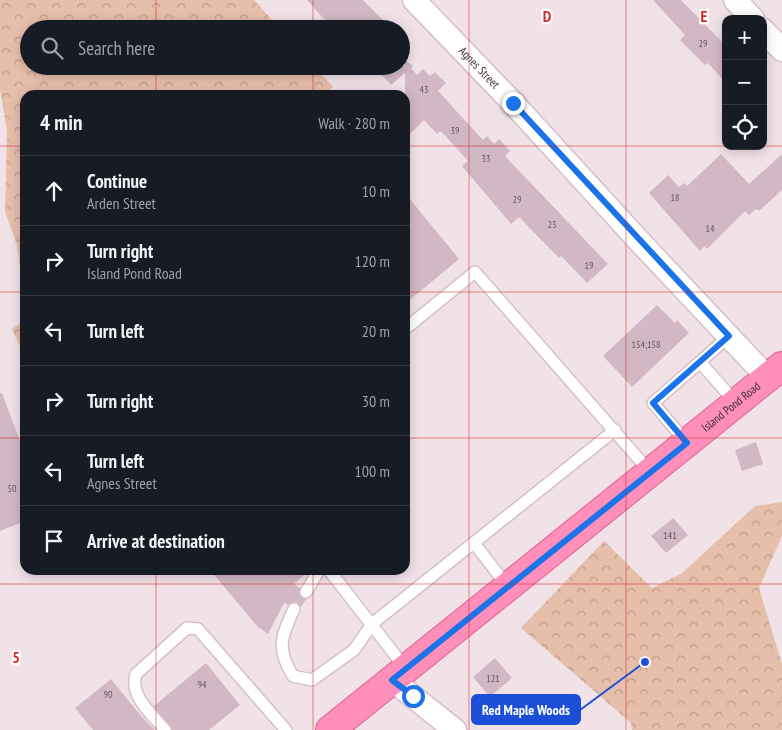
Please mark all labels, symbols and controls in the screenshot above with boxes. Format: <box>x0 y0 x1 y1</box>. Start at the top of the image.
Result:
text: D <box>543 6 552 26</box>
text: E <box>701 6 708 26</box>
map controls <box>722 15 767 150</box>
button: + <box>722 15 767 60</box>
search box <box>20 20 410 75</box>
icon: search <box>38 34 66 62</box>
text: Search here <box>78 36 155 60</box>
house number: 29 <box>699 37 708 50</box>
street label: Agnes Street <box>456 43 504 92</box>
button: − <box>722 60 767 105</box>
house number: 43 <box>420 83 429 96</box>
route end <box>502 92 525 115</box>
button: locate <box>722 105 767 150</box>
text: 4 min <box>40 109 82 136</box>
text: Walk · 280 m <box>318 113 390 133</box>
house number: 39 <box>451 124 460 137</box>
house number: 33 <box>482 152 491 165</box>
text: Continue <box>87 169 147 193</box>
icon: ahead <box>40 177 68 205</box>
text: 10 m <box>362 181 390 201</box>
house number: 18 <box>671 191 680 204</box>
text: Arden Street <box>87 193 156 213</box>
house number: 29 <box>513 193 522 206</box>
house number: 23 <box>548 218 557 231</box>
house number: 14 <box>706 222 715 235</box>
text: Turn right <box>87 239 153 263</box>
icon: right <box>40 247 68 275</box>
text: 120 m <box>355 251 390 271</box>
house number: 19 <box>585 259 594 272</box>
text: Island Pond Road <box>87 263 182 283</box>
icon: left <box>40 317 68 345</box>
text: Turn left <box>87 319 144 343</box>
text: 20 m <box>362 321 390 341</box>
house number: 154;158 <box>631 338 661 351</box>
street label: Island Pond Road <box>698 378 763 435</box>
icon: right <box>40 387 68 415</box>
text: Turn right <box>87 389 153 413</box>
text: 30 m <box>362 391 390 411</box>
text: Turn left <box>87 449 144 473</box>
icon: left <box>40 457 68 485</box>
text: 100 m <box>355 461 390 481</box>
text: Agnes Street <box>87 473 157 493</box>
house number: 50 <box>8 482 17 495</box>
icon: arrive <box>40 527 68 555</box>
text: Arrive at destination <box>87 529 225 553</box>
house number: 141 <box>663 529 677 542</box>
text: 5 <box>12 647 20 667</box>
house number: 121 <box>486 672 500 685</box>
house number: 94 <box>198 678 207 691</box>
route start <box>402 685 425 708</box>
house number: 90 <box>104 688 113 701</box>
callout: Red Maple Woods <box>472 695 580 724</box>
text: Red Maple Woods <box>482 701 570 719</box>

